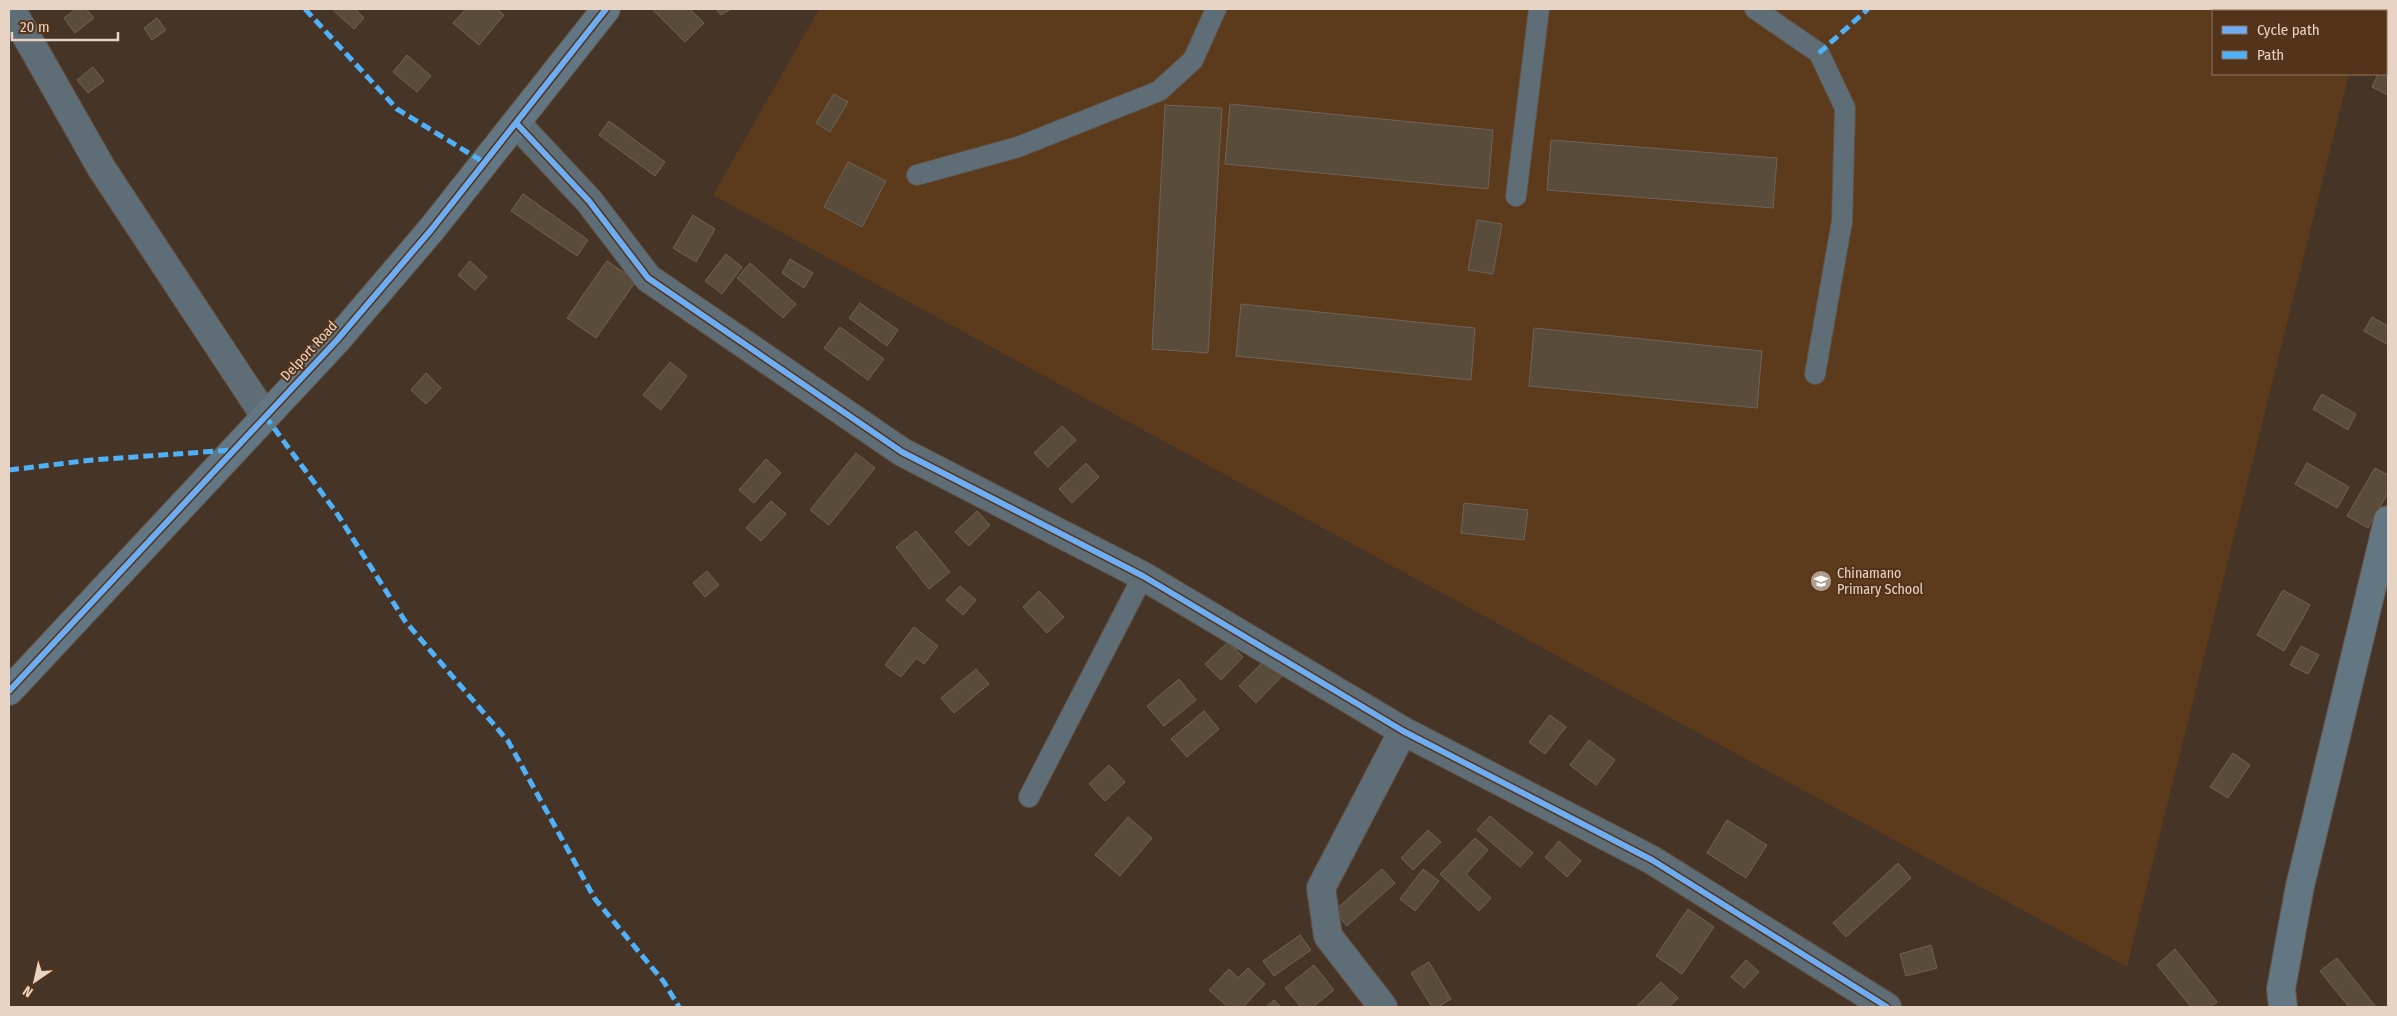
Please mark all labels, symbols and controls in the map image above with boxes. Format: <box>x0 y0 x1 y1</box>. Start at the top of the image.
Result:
scale bar <box>12 10 119 42</box>
legend <box>2212 10 2387 75</box>
text: 20 m <box>20 18 50 36</box>
text: Cycle path <box>2257 21 2320 39</box>
text: Path <box>2257 46 2284 64</box>
street label: Delport Road <box>277 318 341 384</box>
place label: Chinamano Primary School <box>1837 565 1924 598</box>
school or university icon: Chinamano Primary School <box>1809 569 1833 593</box>
north arrow <box>10 956 60 1006</box>
text: N <box>20 982 36 1001</box>

